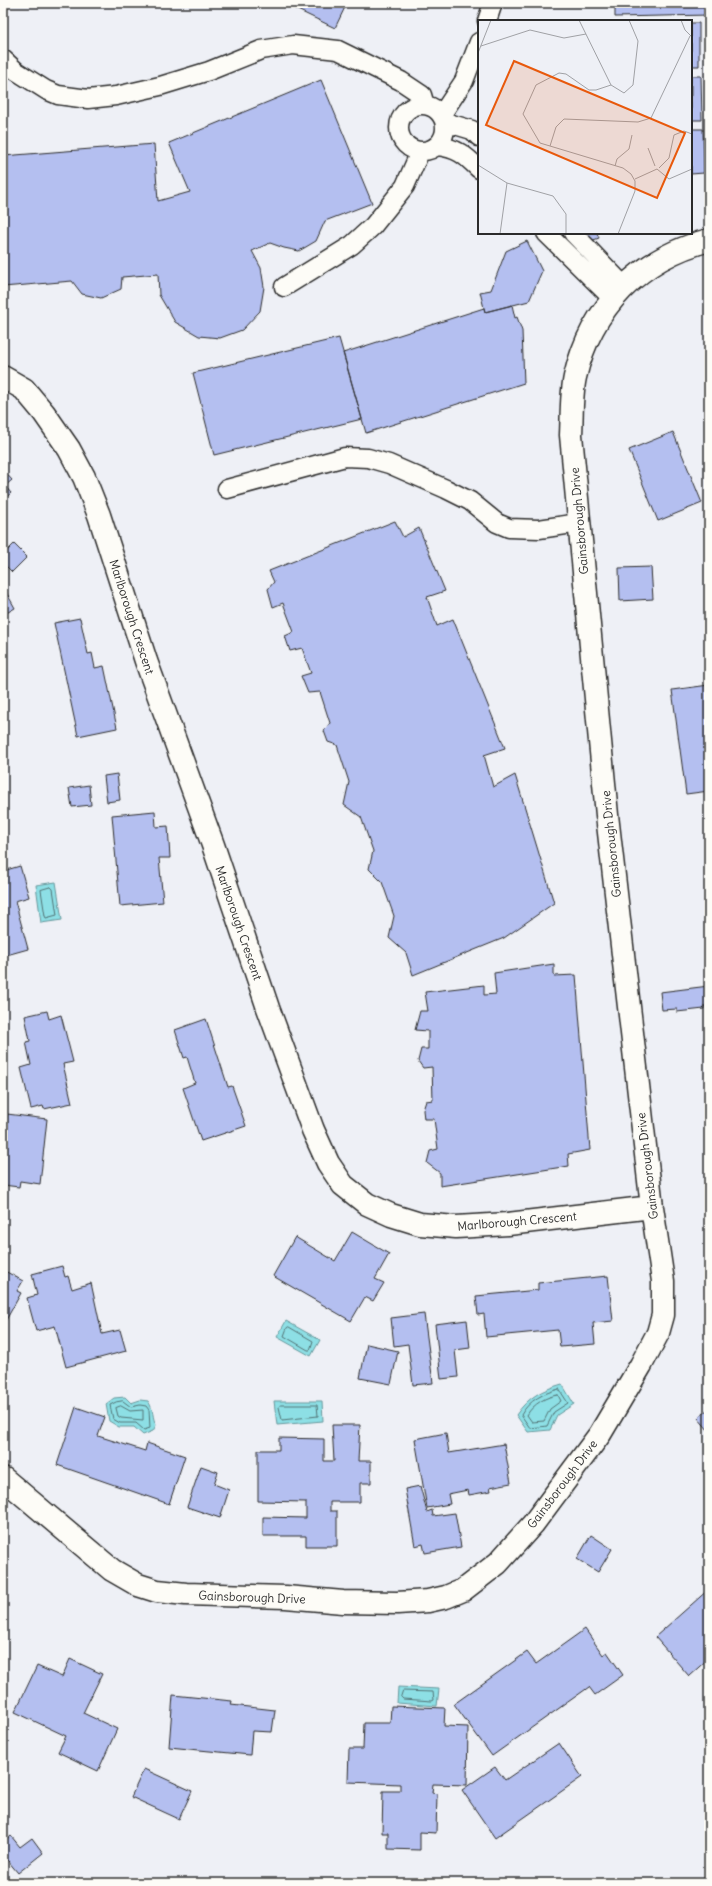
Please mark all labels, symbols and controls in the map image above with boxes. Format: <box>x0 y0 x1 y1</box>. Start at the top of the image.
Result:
inset map <box>478 20 692 234</box>
street label: Gainsborough Drive <box>567 467 591 575</box>
street label: Marlborough Crescent <box>106 558 158 676</box>
street label: Gainsborough Drive <box>598 790 624 898</box>
street label: Marlborough Crescent <box>212 864 266 982</box>
street label: Gainsborough Drive <box>633 1112 661 1220</box>
street label: Marlborough Crescent <box>457 1208 577 1234</box>
street label: Gainsborough Drive <box>524 1437 600 1531</box>
street label: Gainsborough Drive <box>198 1588 306 1606</box>

